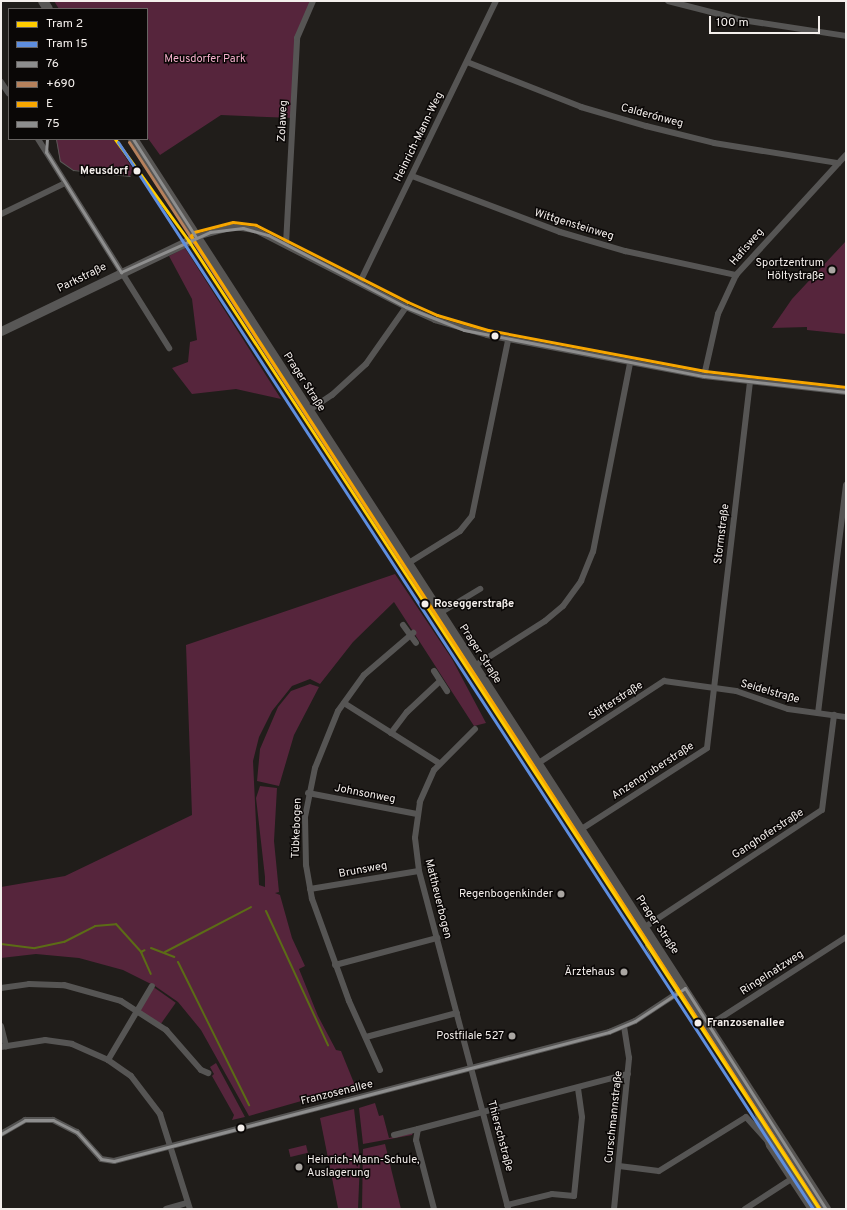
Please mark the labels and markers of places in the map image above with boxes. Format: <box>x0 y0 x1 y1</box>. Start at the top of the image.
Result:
place label: Meusdorf <box>80 164 128 178</box>
marker: Meusdorf <box>131 165 143 177</box>
place label: Sportzentrum Höltystraße <box>755 257 824 283</box>
marker: Sportzentrum Höltystraße <box>827 265 837 275</box>
unlabelled marker <box>490 331 500 341</box>
place label: Roseggerstraße <box>434 597 514 611</box>
marker: Roseggerstraße <box>419 598 431 610</box>
place label: Regenbogenkinder <box>459 887 553 901</box>
marker: Regenbogenkinder <box>556 889 566 899</box>
place label: Ärztehaus <box>564 965 615 979</box>
marker: Ärztehaus <box>618 966 630 978</box>
place label: Franzosenallee <box>707 1016 785 1030</box>
marker: Franzosenallee <box>692 1017 704 1029</box>
place label: Postfilale 527 <box>436 1029 504 1043</box>
marker: Postfilale 527 <box>507 1031 517 1041</box>
unlabelled marker <box>236 1123 246 1133</box>
place label: Heinrich-Mann-Schule, Auslagerung <box>307 1154 419 1180</box>
marker: Heinrich-Mann-Schule, Auslagerung <box>294 1162 304 1172</box>

